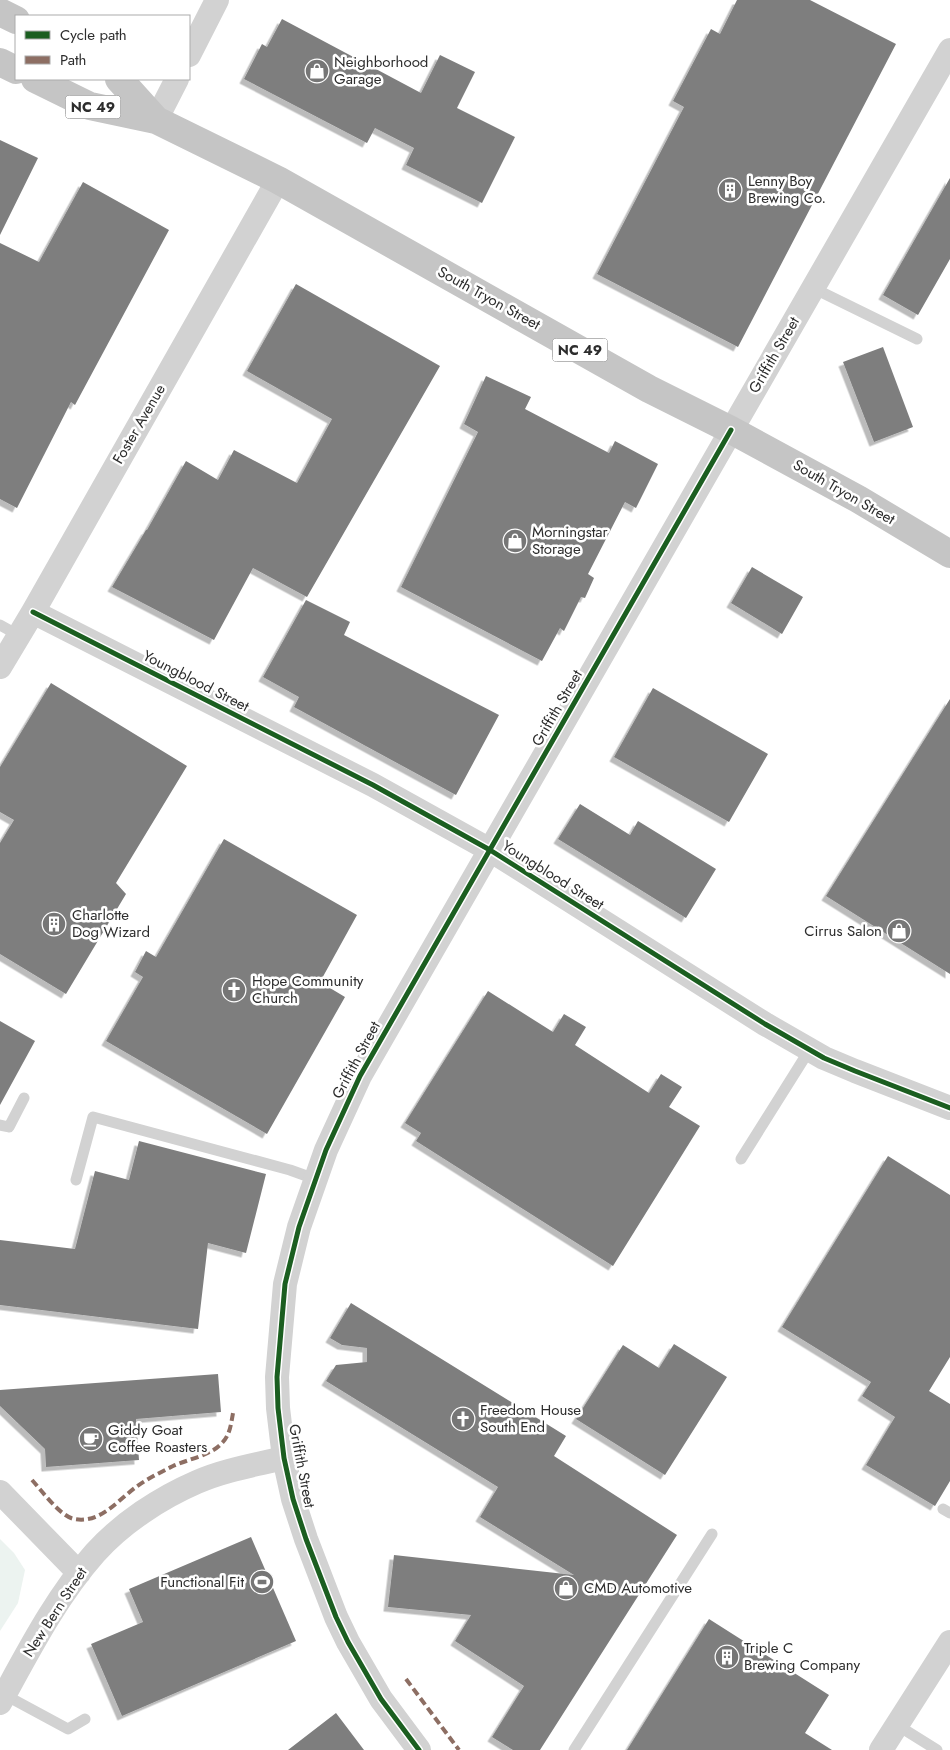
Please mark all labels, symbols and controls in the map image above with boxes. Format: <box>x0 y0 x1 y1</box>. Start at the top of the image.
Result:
legend <box>15 15 190 80</box>
text: Cycle path <box>60 24 127 46</box>
text: Path <box>60 49 86 71</box>
place label: Neighborhood Garage <box>334 51 428 90</box>
shop icon: Neighborhood Garage <box>304 58 330 84</box>
road number: NC 49 <box>66 95 120 118</box>
place label: Lenny Boy Brewing Co. <box>748 170 826 209</box>
building icon: Lenny Boy Brewing Co. <box>717 177 743 203</box>
street label: South Tryon Street <box>434 261 545 336</box>
street label: Griffith Street <box>743 312 805 397</box>
road number: NC 49 <box>552 338 608 362</box>
street label: Foster Avenue <box>107 380 171 468</box>
street label: South Tryon Street <box>789 454 899 530</box>
place label: Morningstar Storage <box>532 521 609 560</box>
shop icon: Morningstar Storage <box>502 528 528 554</box>
street label: Youngblood Street <box>139 645 253 717</box>
street label: Griffith Street <box>526 665 588 750</box>
street label: Youngblood Street <box>498 835 609 915</box>
place label: Charlotte Dog Wizard <box>72 904 150 943</box>
building icon: Charlotte Dog Wizard <box>41 911 67 937</box>
shop icon: Cirrus Salon <box>886 918 912 944</box>
place label: Cirrus Salon <box>804 920 882 942</box>
place label: Hope Community Church <box>252 970 364 1009</box>
church icon: Hope Community Church <box>221 977 247 1003</box>
street label: Griffith Street <box>326 1017 386 1103</box>
place label: Freedom House South End <box>480 1399 581 1438</box>
church icon: Freedom House South End <box>450 1406 476 1432</box>
place label: Giddy Goat Coffee Roasters <box>108 1419 207 1458</box>
street label: Griffith Street <box>283 1422 321 1510</box>
cafe icon: Giddy Goat Coffee Roasters <box>78 1426 104 1452</box>
street label: New Bern Street <box>18 1562 93 1661</box>
sports icon: Functional Fit <box>249 1569 275 1595</box>
place label: Functional Fit <box>160 1571 244 1593</box>
shop icon: CMD Automotive <box>553 1575 579 1601</box>
place label: CMD Automotive <box>584 1577 692 1599</box>
place label: Triple C Brewing Company <box>744 1637 861 1676</box>
building icon: Triple C Brewing Company <box>714 1644 740 1670</box>

